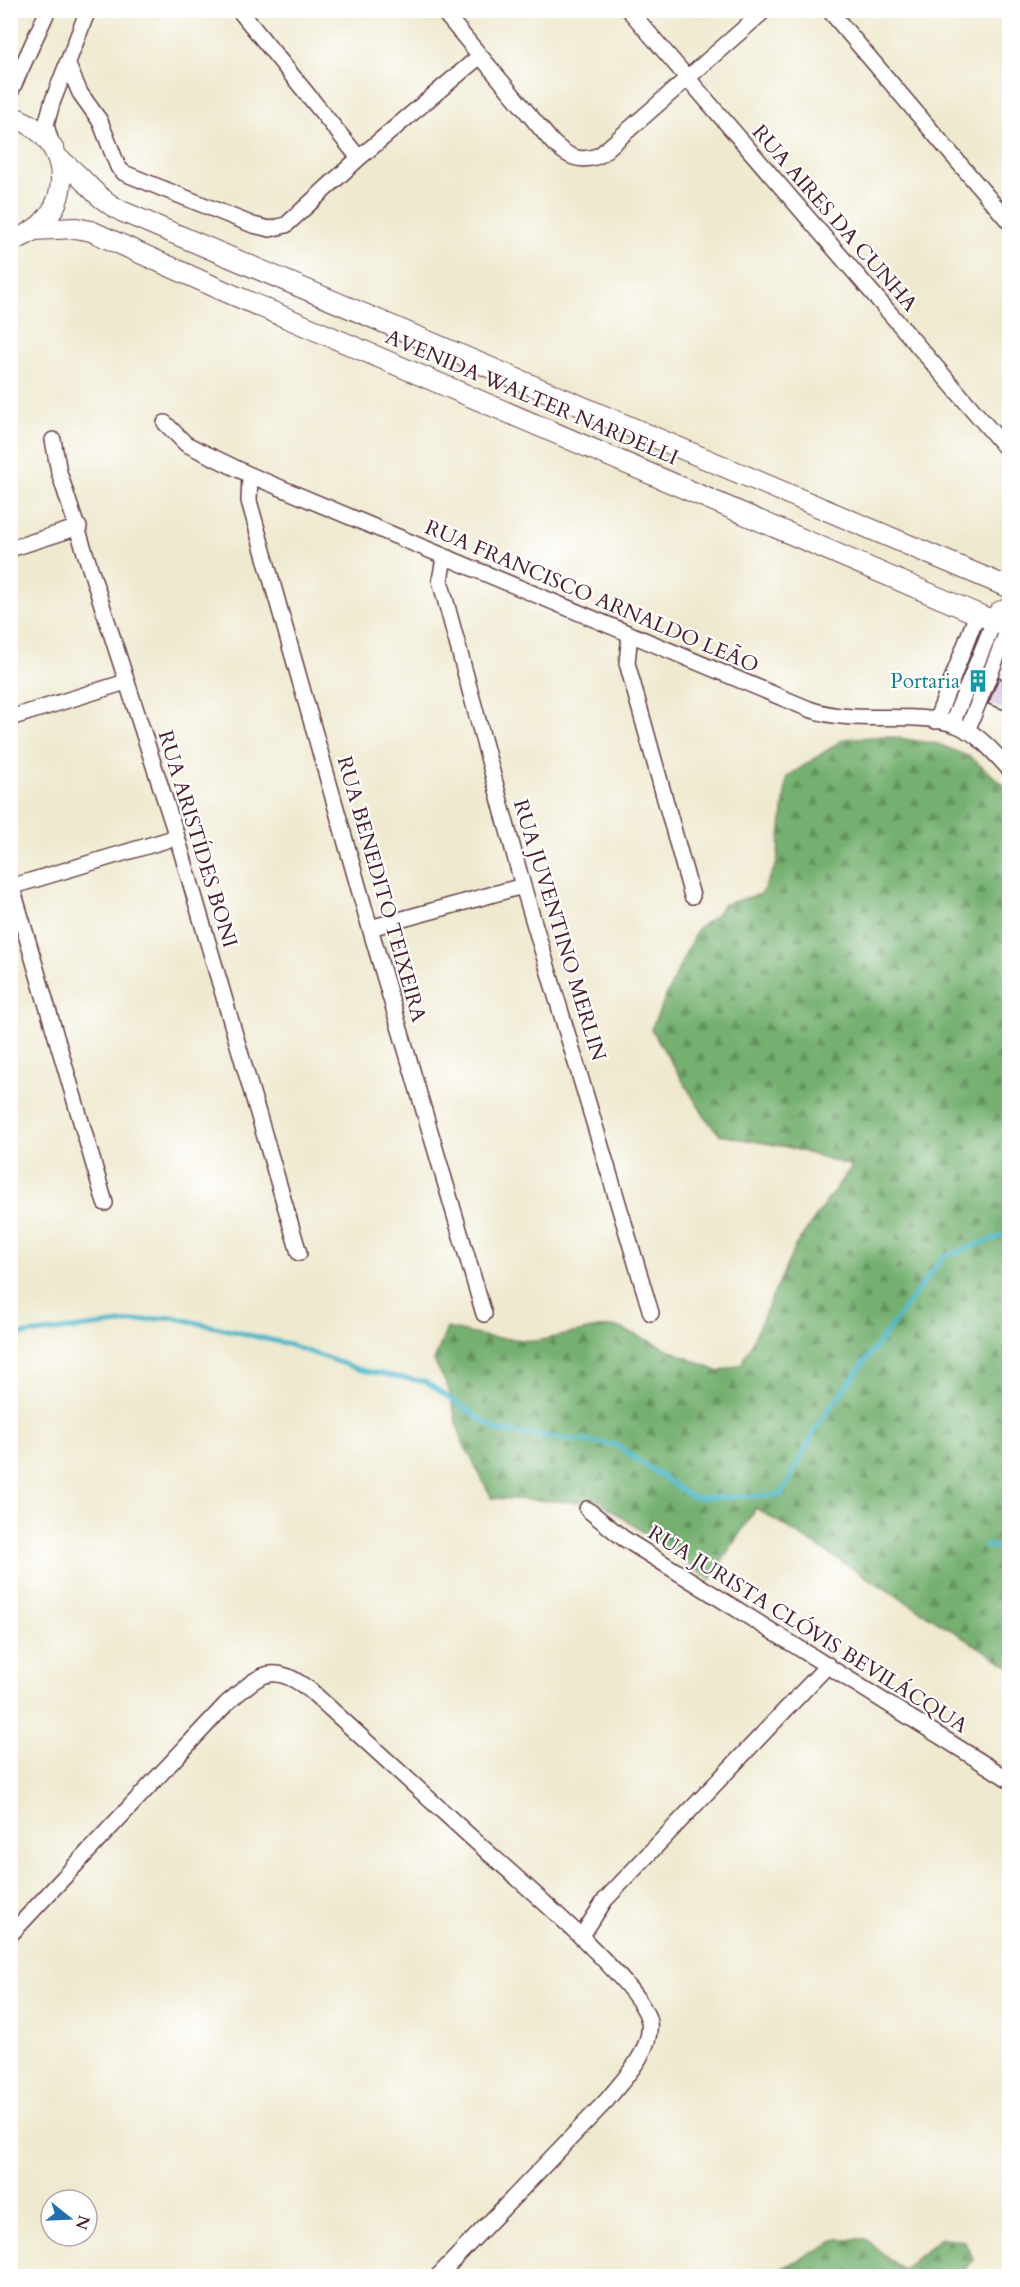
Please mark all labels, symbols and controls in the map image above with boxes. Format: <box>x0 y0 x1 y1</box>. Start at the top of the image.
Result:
street label: RUA AIRES DA CUNHA <box>745 119 924 318</box>
street label: AVENIDA WALTER NARDELLI <box>381 322 683 472</box>
street label: RUA FRANCISCO ARNALDO LEÃO <box>420 512 764 680</box>
place label: Portaria <box>890 667 960 696</box>
building icon: Portaria <box>965 668 991 694</box>
street label: RUA ARISTÍDES BONI <box>151 727 244 951</box>
street label: RUA BENEDITO TEIXEIRA <box>330 753 433 1026</box>
street label: RUA JUVENTINO MERLIN <box>506 796 613 1065</box>
street label: RUA JURISTA CLÓVIS BEVILÁCQUA <box>642 1518 974 1740</box>
north arrow <box>39 2188 99 2248</box>
text: N <box>70 2212 95 2232</box>

